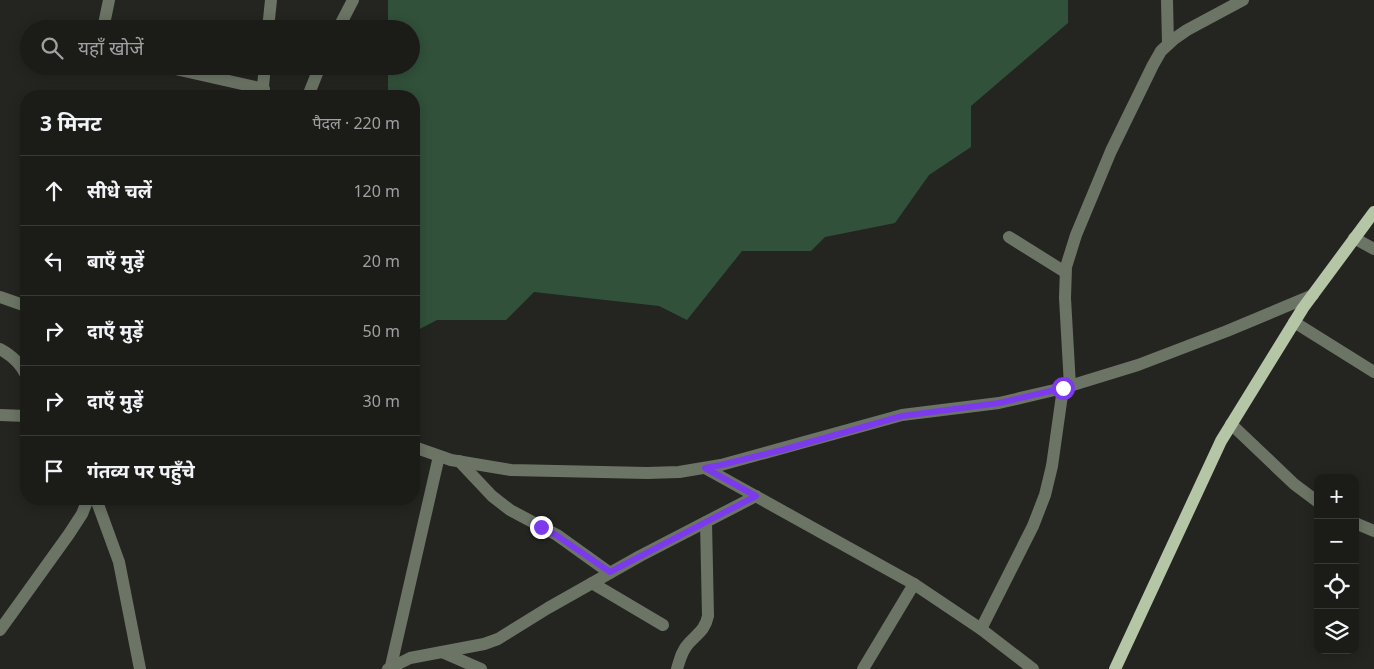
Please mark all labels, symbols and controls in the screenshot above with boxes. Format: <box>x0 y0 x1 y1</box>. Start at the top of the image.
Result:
search box <box>20 20 420 75</box>
icon: search <box>38 34 66 62</box>
text: यहाँ खोजें <box>78 35 144 61</box>
text: 3 मिनट <box>40 109 102 137</box>
text: पैदल · 220 m <box>312 112 400 134</box>
icon: ahead <box>40 177 68 205</box>
text: सीधे चलें <box>87 178 152 204</box>
text: 120 m <box>353 180 400 202</box>
icon: left <box>40 247 68 275</box>
text: बाएँ मुड़ें <box>87 248 144 274</box>
text: 20 m <box>363 250 400 272</box>
icon: right <box>40 317 68 345</box>
text: दाएँ मुड़ें <box>87 318 143 344</box>
text: 50 m <box>363 320 400 342</box>
route start <box>1052 377 1075 400</box>
icon: right <box>40 387 68 415</box>
text: दाएँ मुड़ें <box>87 388 143 414</box>
text: 30 m <box>363 390 400 412</box>
icon: arrive <box>40 457 68 485</box>
text: गंतव्य पर पहुँचे <box>87 458 195 484</box>
map controls <box>1314 474 1359 654</box>
button: + <box>1314 474 1359 519</box>
route end <box>530 516 553 539</box>
button: − <box>1314 519 1359 564</box>
button: locate <box>1314 564 1359 609</box>
button: layers <box>1314 609 1359 654</box>

